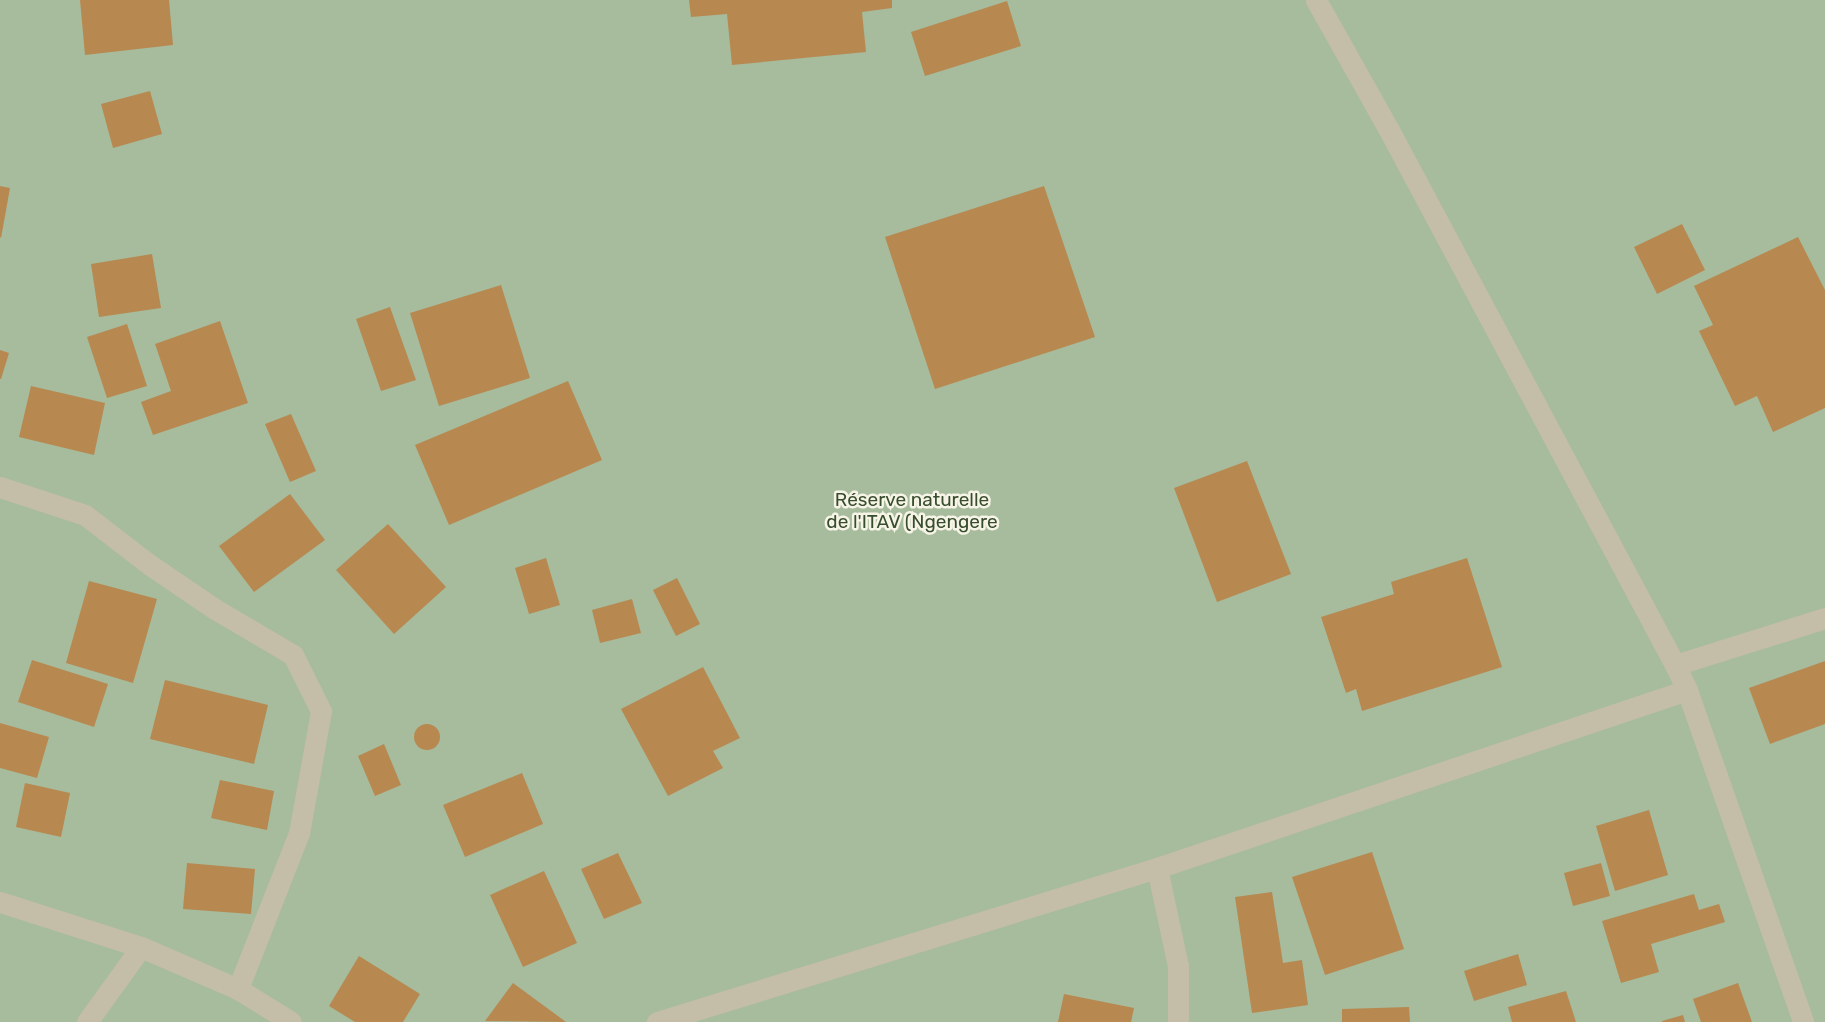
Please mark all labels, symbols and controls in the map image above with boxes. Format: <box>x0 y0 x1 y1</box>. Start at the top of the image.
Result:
park label: Réserve naturelle de l'ITAV (Ngengere <box>826 489 998 533</box>

